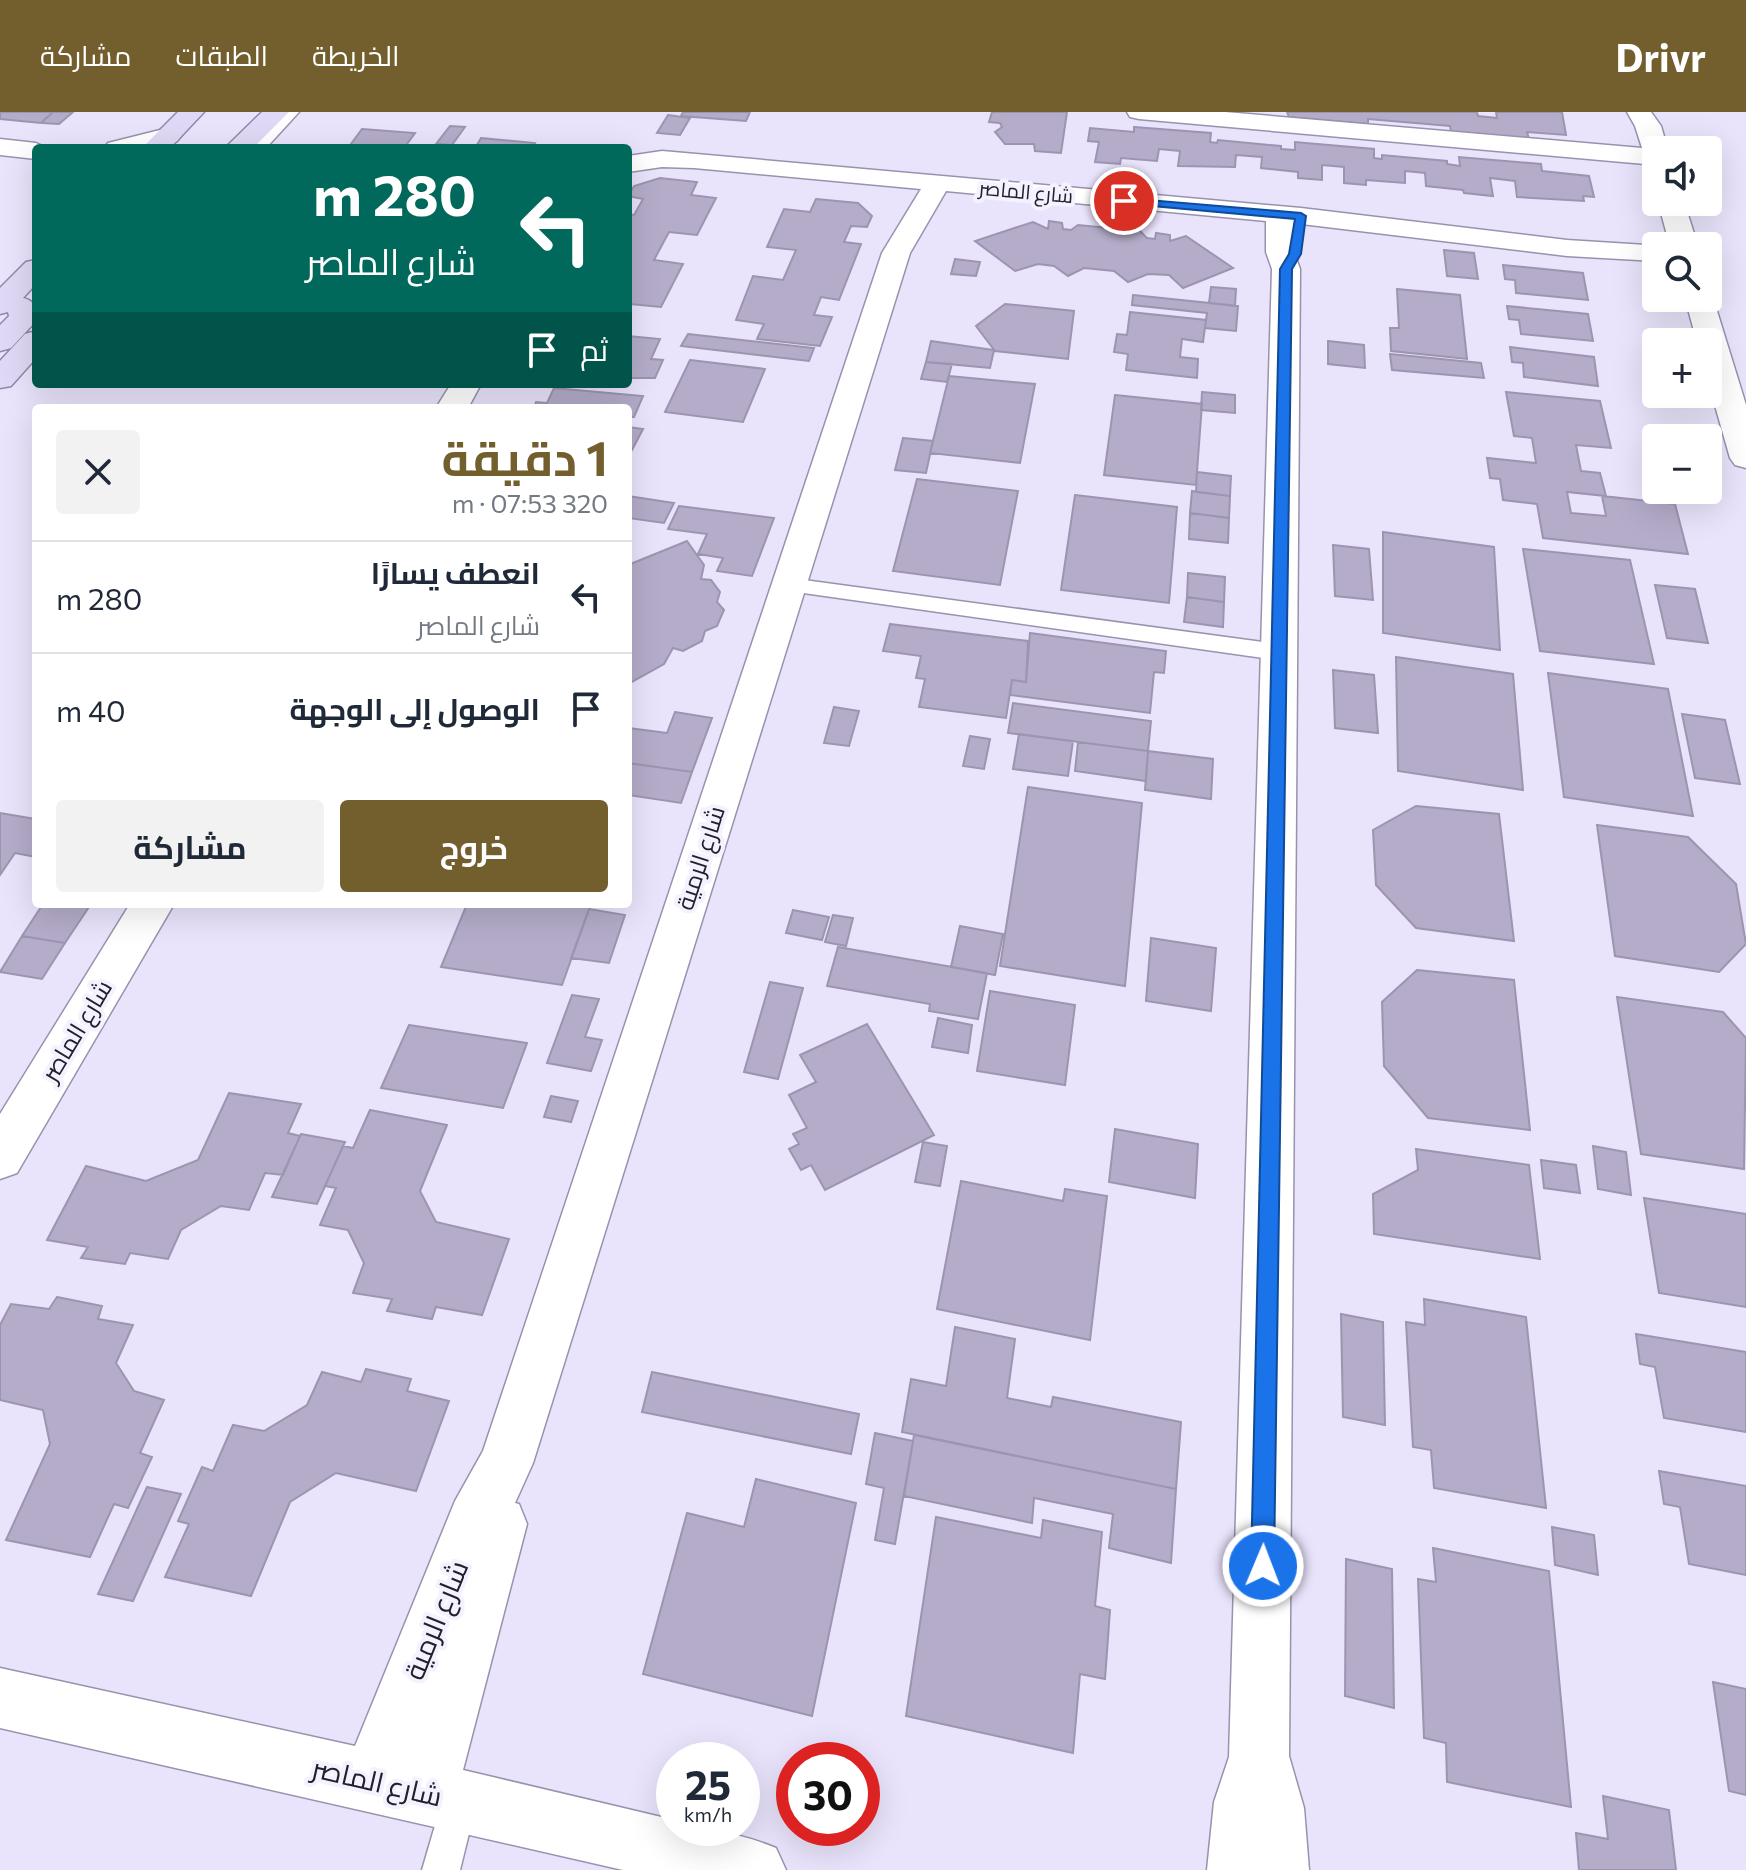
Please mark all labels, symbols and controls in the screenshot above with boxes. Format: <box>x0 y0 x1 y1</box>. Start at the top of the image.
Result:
text: Drivr <box>1616 33 1706 80</box>
text: مشاركة <box>40 38 131 72</box>
text: الطبقات <box>175 38 268 72</box>
text: الخريطة <box>312 38 399 72</box>
map controls <box>1642 136 1722 504</box>
button: sound <box>1642 136 1722 216</box>
text: 280 m <box>313 159 476 228</box>
pin <box>1090 167 1158 235</box>
street label: شارع الماصر <box>977 175 1074 210</box>
icon: left <box>504 176 608 280</box>
icon: arrive <box>1102 179 1146 223</box>
button: search <box>1642 232 1722 312</box>
text: شارع الماصر <box>306 238 476 282</box>
icon: arrive <box>520 328 564 372</box>
button: + <box>1642 328 1722 408</box>
text: ثم <box>580 330 608 367</box>
button: − <box>1642 424 1722 504</box>
text: 1 دقيقة <box>441 427 608 486</box>
button: close <box>56 430 140 514</box>
text: 320 m · 07:53 <box>452 487 608 518</box>
text: انعطف يسارًا <box>371 553 540 590</box>
icon: left <box>564 575 608 619</box>
text: 280 m <box>56 579 142 616</box>
text: شارع الماصر <box>417 609 540 640</box>
icon: arrive <box>564 687 608 731</box>
text: الوصول إلى الوجهة <box>290 689 540 726</box>
text: 40 m <box>56 691 126 728</box>
button: مشاركة <box>56 800 324 892</box>
button: خروج <box>340 800 608 892</box>
street label: شارع الرمية <box>669 802 733 914</box>
street label: شارع الماصر <box>33 974 120 1090</box>
position arrow <box>1221 1524 1305 1608</box>
street label: شارع الرمية <box>396 1555 477 1685</box>
speed limit sign: 30 <box>776 1742 880 1846</box>
street label: شارع الماصر <box>306 1749 446 1815</box>
text: 25 <box>685 1759 731 1808</box>
text: km/h <box>684 1802 732 1826</box>

